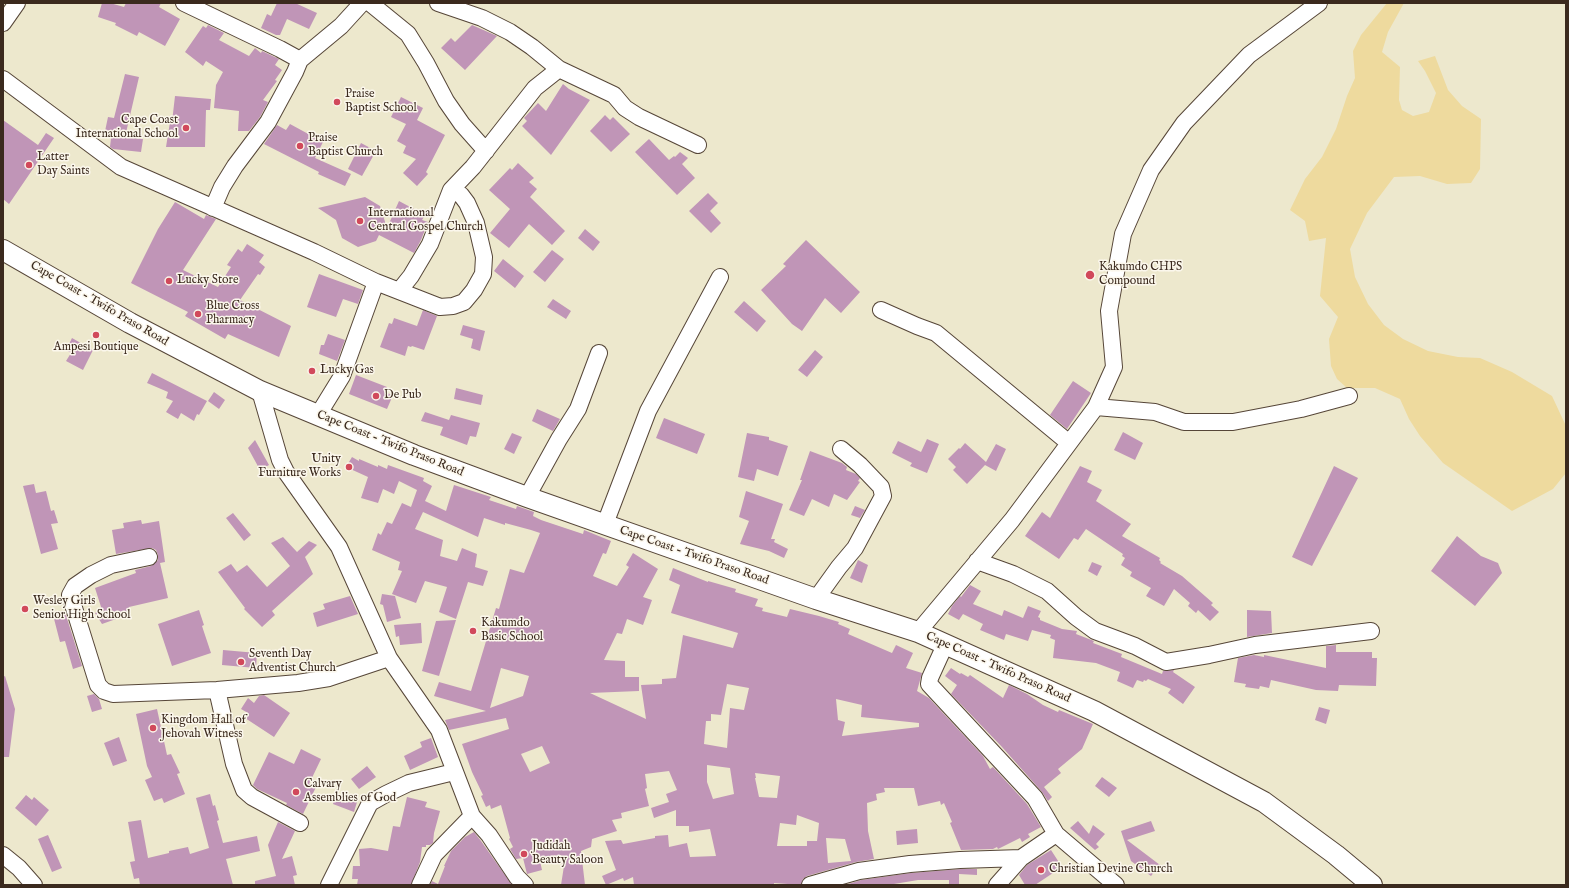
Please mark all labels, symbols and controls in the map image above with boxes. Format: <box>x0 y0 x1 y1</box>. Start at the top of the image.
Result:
place label: Praise Baptist School <box>345 88 417 116</box>
marker: Praise Baptist School <box>332 97 342 107</box>
place label: Cape Coast International School <box>76 114 178 142</box>
marker: Cape Coast International School <box>181 123 191 133</box>
place label: Praise Baptist Church <box>308 132 383 160</box>
marker: Praise Baptist Church <box>295 141 305 151</box>
place label: Latter Day Saints <box>37 151 89 179</box>
marker: Latter Day Saints <box>24 160 34 170</box>
place label: International Central Gospel Church <box>368 207 483 235</box>
marker: International Central Gospel Church <box>355 216 365 226</box>
street label: Cape Coast - Twifo Praso Road <box>27 259 171 349</box>
place label: Kakumdo CHPS Compound <box>1099 261 1182 289</box>
marker: Kakumdo CHPS Compound <box>1084 269 1096 281</box>
place label: Lucky Store <box>177 274 238 288</box>
marker: Lucky Store <box>164 276 174 286</box>
place label: Blue Cross Pharmacy <box>206 300 259 328</box>
marker: Blue Cross Pharmacy <box>193 309 203 319</box>
marker: Ampesi Boutique <box>91 330 101 340</box>
place label: Ampesi Boutique <box>54 341 138 355</box>
place label: Lucky Gas <box>320 364 374 378</box>
marker: Lucky Gas <box>307 366 317 376</box>
place label: De Pub <box>384 389 421 403</box>
marker: De Pub <box>371 391 381 401</box>
street label: Cape Coast - Twifo Praso Road <box>315 408 465 480</box>
place label: Unity Furniture Works <box>258 453 341 481</box>
marker: Unity Furniture Works <box>344 462 354 472</box>
street label: Cape Coast - Twifo Praso Road <box>617 524 771 588</box>
place label: Wesley Girls Senior High School <box>33 595 131 623</box>
marker: Wesley Girls Senior High School <box>20 604 30 614</box>
place label: Kakumdo Basic School <box>481 617 543 645</box>
marker: Kakumdo Basic School <box>468 626 478 636</box>
street label: Cape Coast - Twifo Praso Road <box>923 630 1073 706</box>
place label: Seventh Day Adventist Church <box>249 648 336 676</box>
marker: Seventh Day Adventist Church <box>236 657 246 667</box>
place label: Kingdom Hall of Jehovah Witness <box>161 714 246 742</box>
marker: Kingdom Hall of Jehovah Witness <box>148 723 158 733</box>
place label: Calvary Assemblies of God <box>304 778 396 806</box>
marker: Calvary Assemblies of God <box>291 787 301 797</box>
place label: Judidah Beauty Saloon <box>532 840 603 868</box>
marker: Judidah Beauty Saloon <box>519 849 529 859</box>
place label: Christian Devine Church <box>1049 863 1173 877</box>
marker: Christian Devine Church <box>1036 865 1046 875</box>

